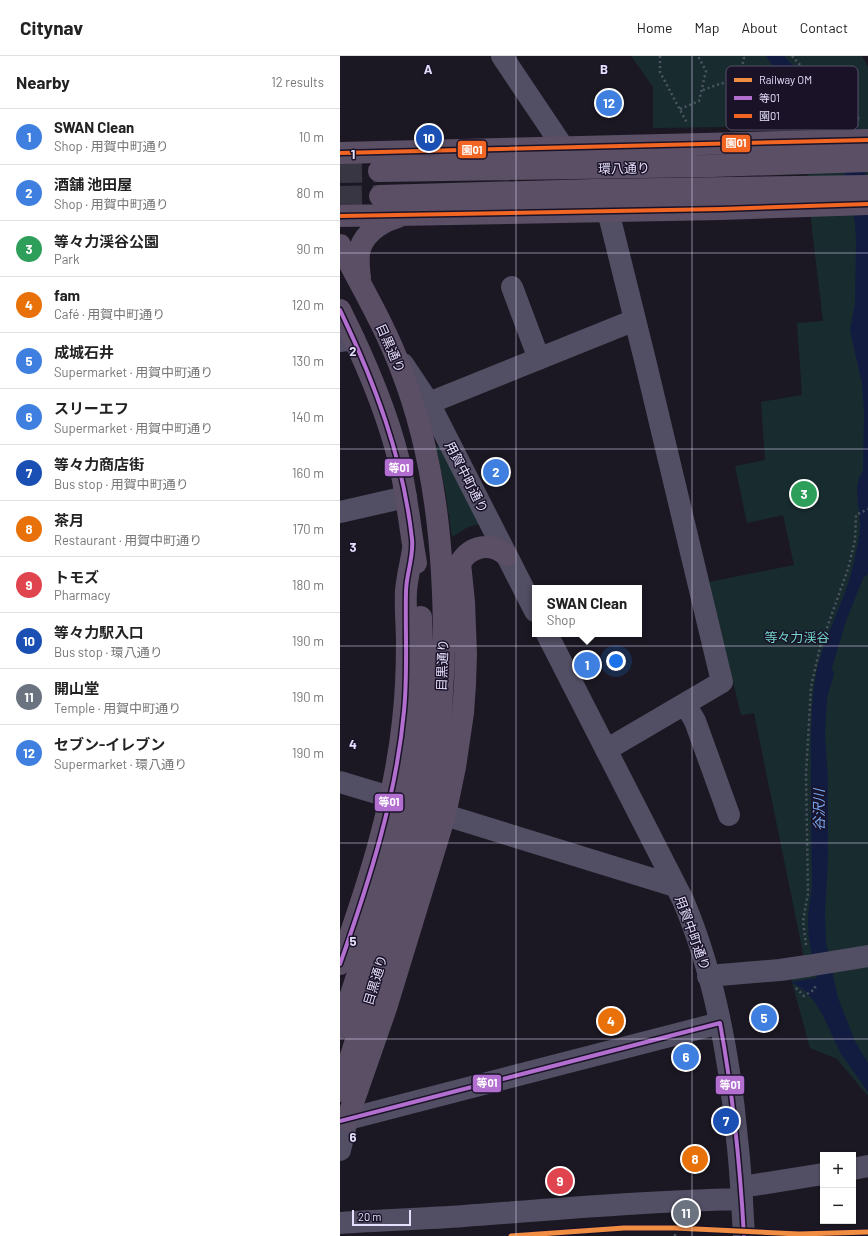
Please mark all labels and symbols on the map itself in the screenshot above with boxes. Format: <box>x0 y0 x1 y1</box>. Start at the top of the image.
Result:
text: A <box>424 61 433 77</box>
text: B <box>600 61 608 77</box>
legend <box>726 66 858 130</box>
text: Railway OM <box>759 73 812 86</box>
pin: 12 <box>596 88 622 118</box>
text: 等01 <box>759 91 780 104</box>
text: 園01 <box>759 109 780 122</box>
pin: 10 <box>416 123 442 153</box>
line badge: 園01 <box>721 134 751 153</box>
text: 園01 <box>725 136 747 149</box>
line badge: 園01 <box>457 140 487 159</box>
text: 園01 <box>461 143 483 156</box>
text: 1 <box>351 146 355 162</box>
street label: 環八通り <box>598 160 650 176</box>
street label: 目黒通り <box>373 321 409 375</box>
text: 2 <box>349 343 357 359</box>
street label: 用賀中町通り <box>442 439 492 515</box>
pin: 2 <box>483 457 509 487</box>
line badge: 等01 <box>384 458 414 477</box>
text: 等01 <box>388 461 410 474</box>
pin: 3 <box>791 479 817 509</box>
text: 3 <box>349 539 357 555</box>
park label: 等々力渓谷 <box>764 629 830 645</box>
street label: 目黒通り <box>433 639 451 691</box>
pin: 1 <box>574 650 600 680</box>
your location <box>606 651 626 671</box>
text: 4 <box>349 736 357 752</box>
water label: 谷沢川 <box>810 787 827 831</box>
line badge: 等01 <box>374 793 404 812</box>
text: 等01 <box>378 795 400 808</box>
street label: 用賀中町通り <box>672 894 714 972</box>
text: 5 <box>349 933 357 949</box>
street label: 目黒通り <box>360 953 390 1007</box>
pin: 5 <box>751 1003 777 1033</box>
pin: 4 <box>598 1006 624 1036</box>
pin: 6 <box>673 1042 699 1072</box>
line badge: 等01 <box>472 1074 502 1093</box>
line badge: 等01 <box>715 1075 745 1095</box>
text: 等01 <box>476 1076 498 1089</box>
text: 等01 <box>719 1078 741 1091</box>
pin: 7 <box>713 1106 739 1136</box>
text: 6 <box>350 1129 357 1145</box>
pin: 8 <box>682 1144 708 1174</box>
pin: 9 <box>547 1166 573 1196</box>
pin: 11 <box>673 1198 699 1228</box>
scale bar <box>352 1208 411 1227</box>

